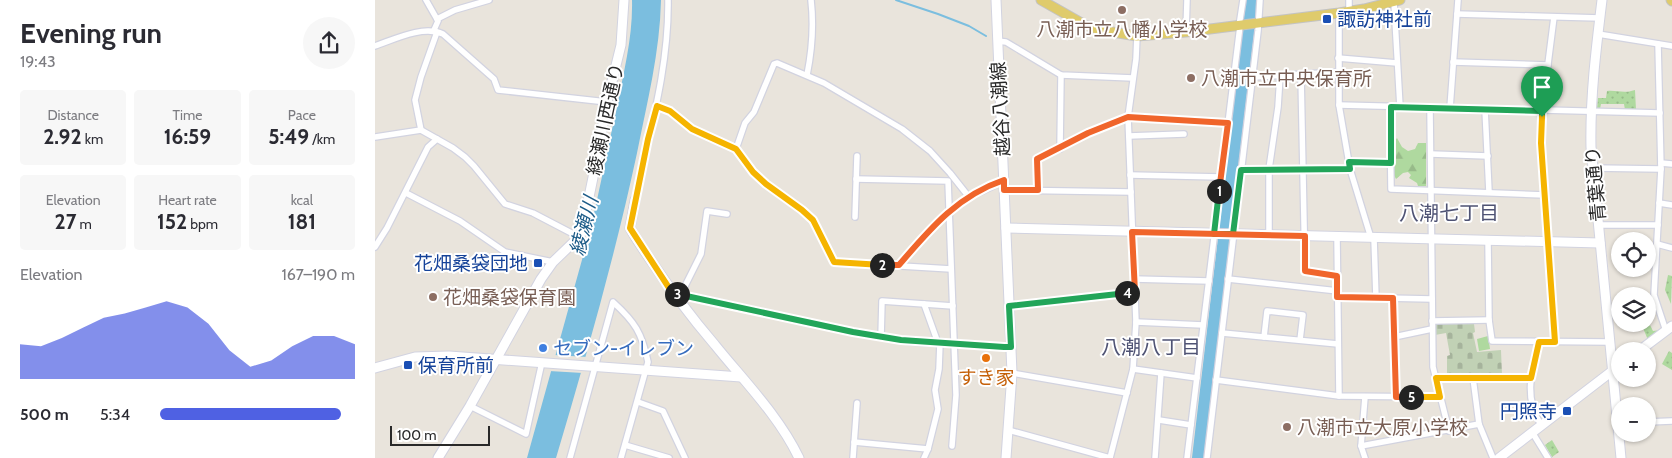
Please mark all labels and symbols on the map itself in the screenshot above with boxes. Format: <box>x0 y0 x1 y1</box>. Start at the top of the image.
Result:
marker: 八潮市立八幡小学校 <box>1116 4 1128 16</box>
place label: 諏訪神社前 <box>1337 8 1432 31</box>
marker: 諏訪神社前 <box>1321 13 1333 25</box>
place label: 八潮市立八幡小学校 <box>1036 18 1208 41</box>
street label: 綾瀬川西通り <box>582 61 629 177</box>
street label: 越谷八潮線 <box>987 61 1014 157</box>
pin <box>1521 66 1563 117</box>
place label: 八潮市立中央保育所 <box>1201 67 1372 90</box>
marker: 八潮市立中央保育所 <box>1185 72 1197 84</box>
street label: 青葉通り <box>1581 145 1610 223</box>
pin: 1 <box>1207 178 1231 204</box>
water label: 綾瀬川 <box>565 192 603 258</box>
district label: 八潮七丁目 <box>1399 201 1499 225</box>
place label: 花畑桑袋団地 <box>414 252 528 275</box>
pin: 2 <box>869 252 895 278</box>
marker: 花畑桑袋団地 <box>532 257 544 269</box>
pin: 4 <box>1115 280 1139 306</box>
pin: 3 <box>665 282 689 306</box>
place label: 花畑桑袋保育園 <box>443 286 576 309</box>
marker: 花畑桑袋保育園 <box>427 291 439 303</box>
district label: 八潮八丁目 <box>1101 335 1201 359</box>
place label: セブン-イレブン <box>553 337 694 360</box>
marker: セブン-イレブン <box>537 342 549 354</box>
marker: すき家 <box>980 352 992 364</box>
place label: 保育所前 <box>418 354 494 377</box>
marker: 保育所前 <box>402 359 414 371</box>
place label: すき家 <box>957 366 1015 389</box>
pin: 5 <box>1399 384 1423 410</box>
place label: 円照寺 <box>1500 400 1557 423</box>
marker: 円照寺 <box>1561 405 1573 417</box>
place label: 八潮市立大原小学校 <box>1297 416 1468 439</box>
marker: 八潮市立大原小学校 <box>1281 421 1293 433</box>
scale bar <box>390 423 490 446</box>

